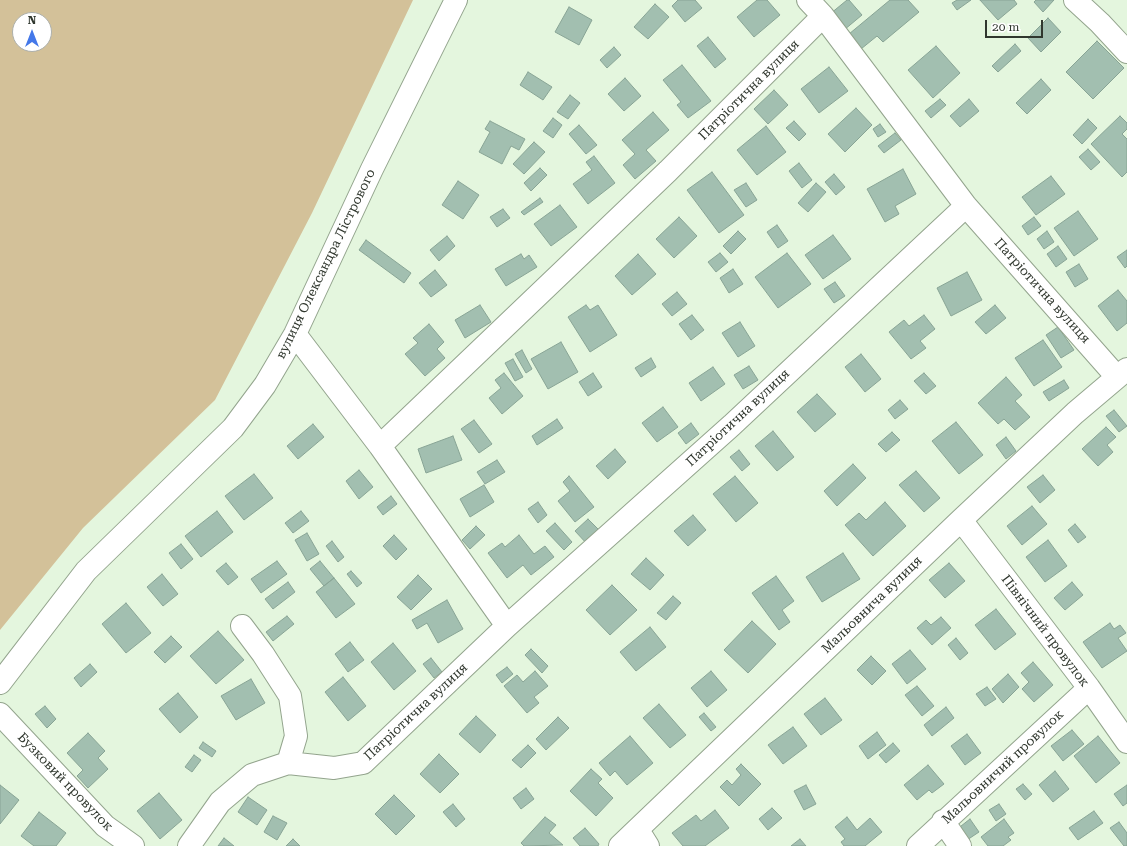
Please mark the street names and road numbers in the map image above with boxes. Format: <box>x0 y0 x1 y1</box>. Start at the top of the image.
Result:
street label: Патріотична вулиця <box>695 36 803 144</box>
street label: вулиця Олександра Лістрового <box>273 166 379 362</box>
street label: Патріотична вулиця <box>991 235 1093 347</box>
street label: Патріотична вулиця <box>683 366 793 470</box>
street label: Мальовнича вулиця <box>819 553 925 657</box>
street label: Північний провулок <box>998 572 1092 690</box>
street label: Патріотична вулиця <box>361 660 471 764</box>
street label: Мальовничий провулок <box>939 707 1067 827</box>
street label: Бузковий провулок <box>14 730 116 834</box>

